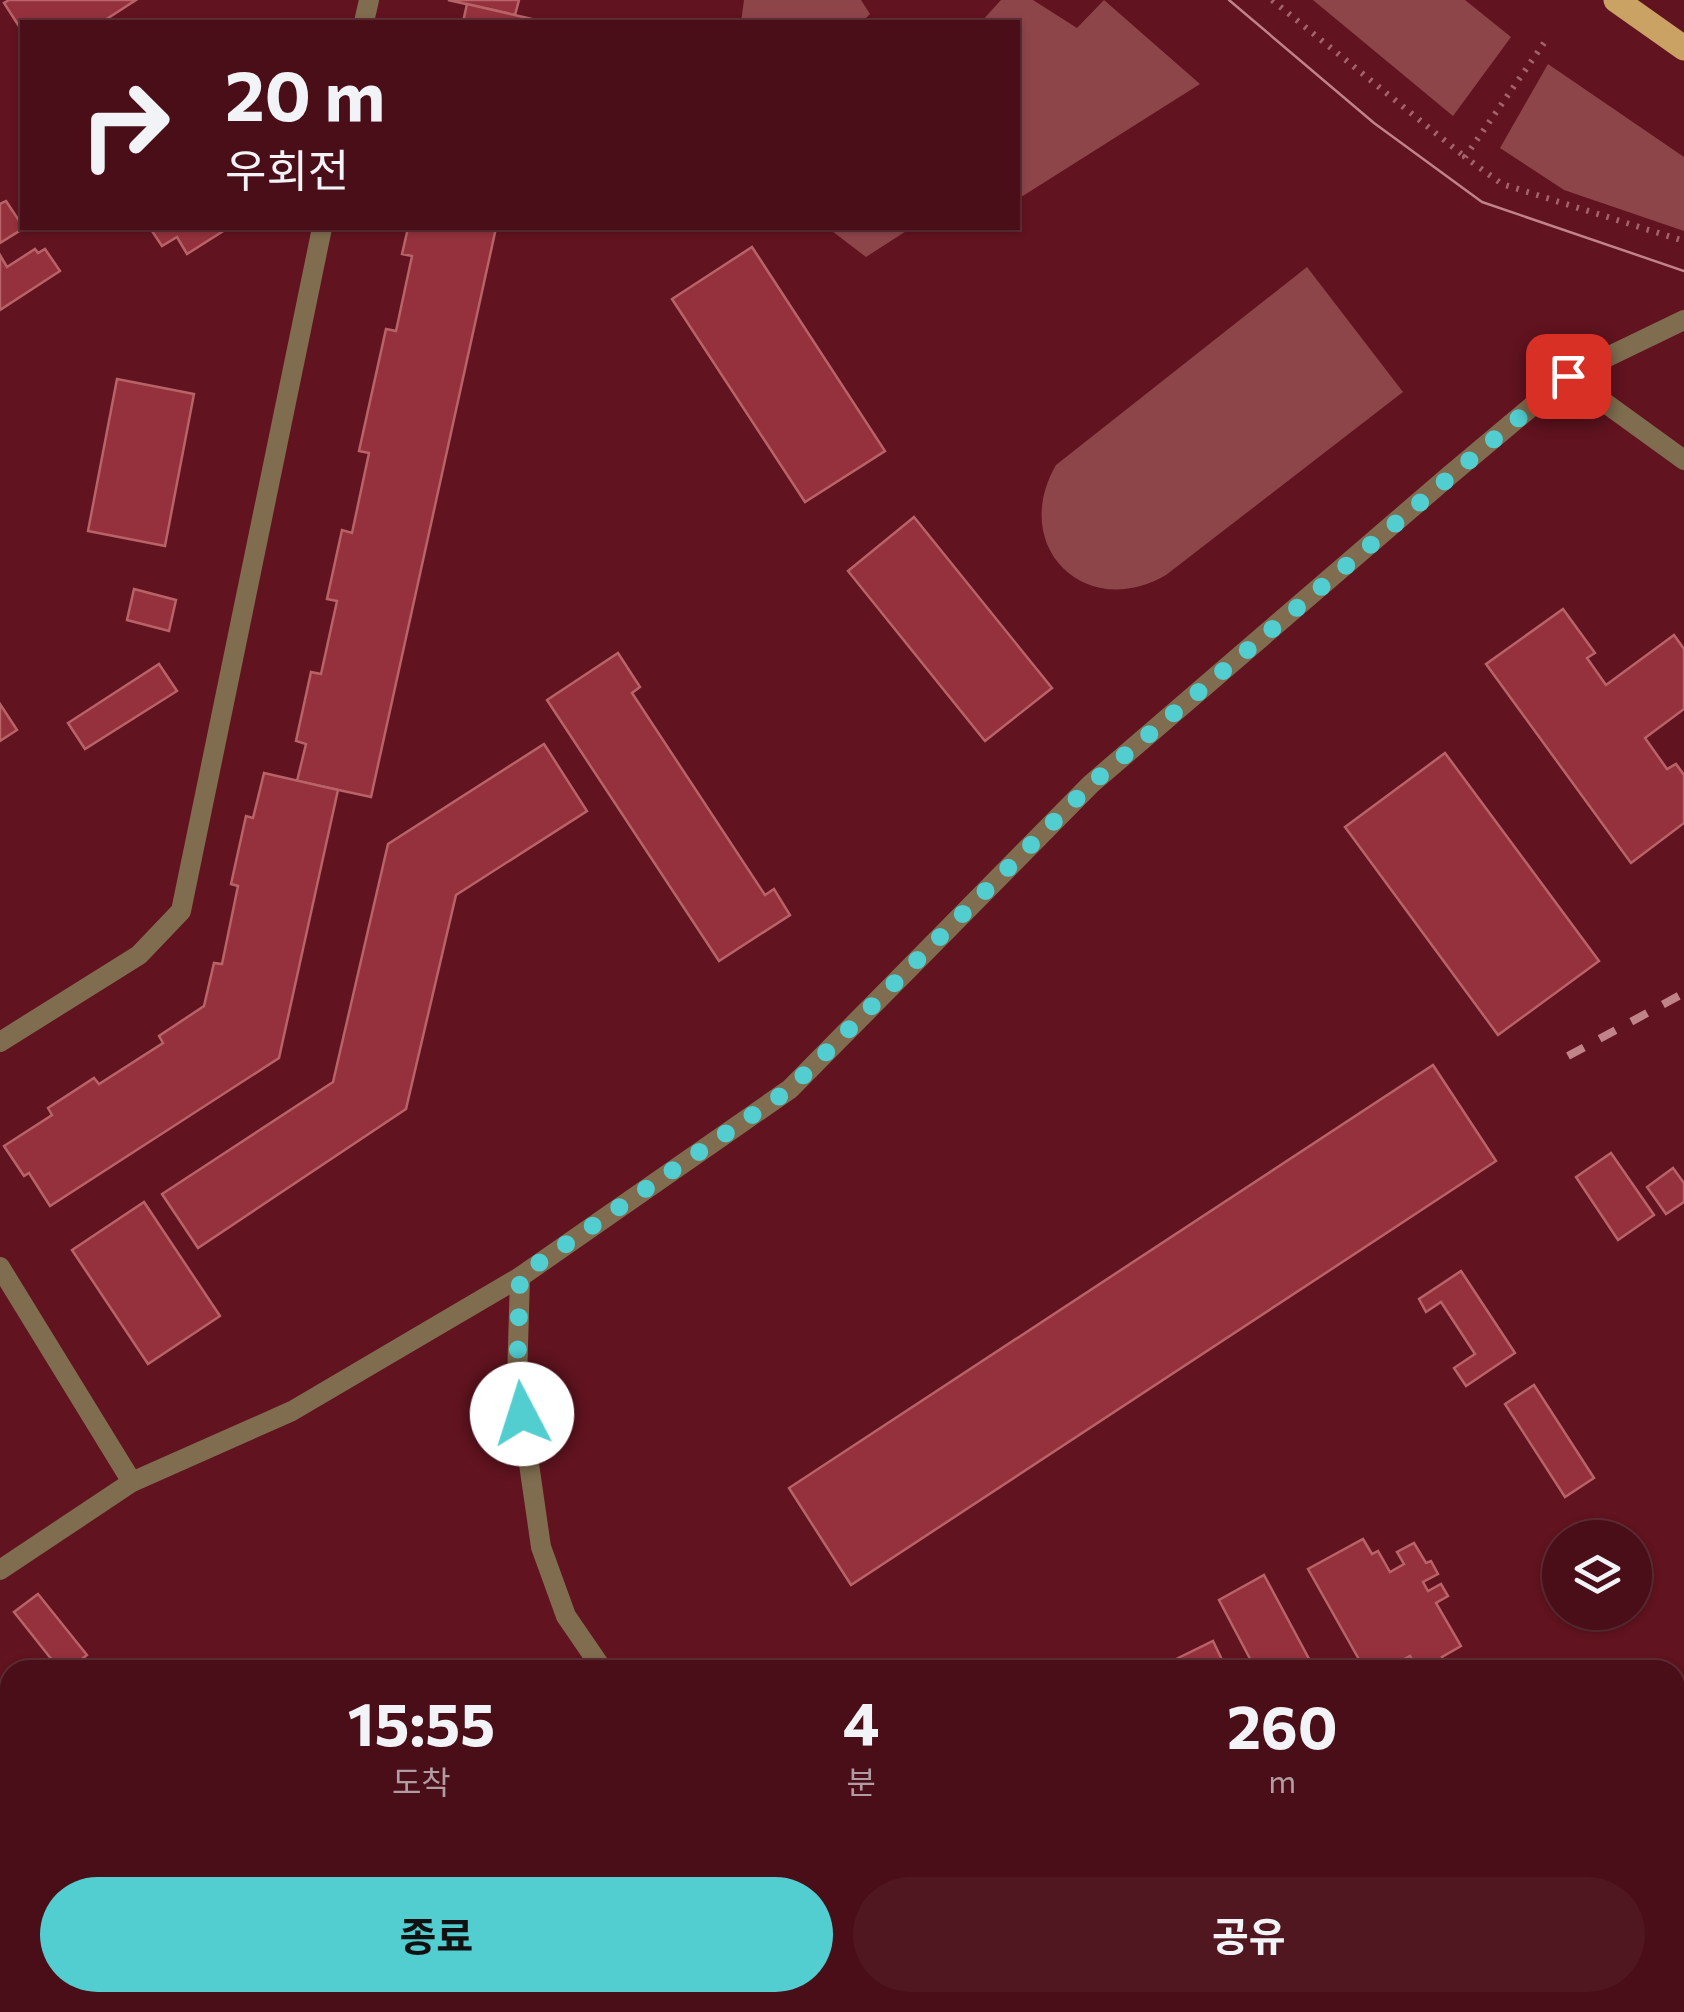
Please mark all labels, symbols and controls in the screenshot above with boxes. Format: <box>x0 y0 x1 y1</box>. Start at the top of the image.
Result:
text: 20 m <box>225 50 385 135</box>
icon: right <box>60 60 190 190</box>
text: 우회전 <box>225 141 349 196</box>
pin <box>1526 334 1611 419</box>
icon: arrive <box>1541 349 1596 404</box>
position arrow <box>470 1362 574 1466</box>
map controls <box>1542 1520 1652 1630</box>
button: layers <box>1542 1520 1652 1630</box>
text: 15:55 <box>347 1685 495 1758</box>
text: 4 <box>843 1685 880 1758</box>
text: 260 <box>1227 1688 1338 1761</box>
text: m <box>1268 1760 1296 1800</box>
text: 도착 <box>392 1761 451 1801</box>
text: 분 <box>846 1761 876 1801</box>
button: 종료 <box>40 1877 833 1992</box>
button: 공유 <box>853 1877 1645 1992</box>

